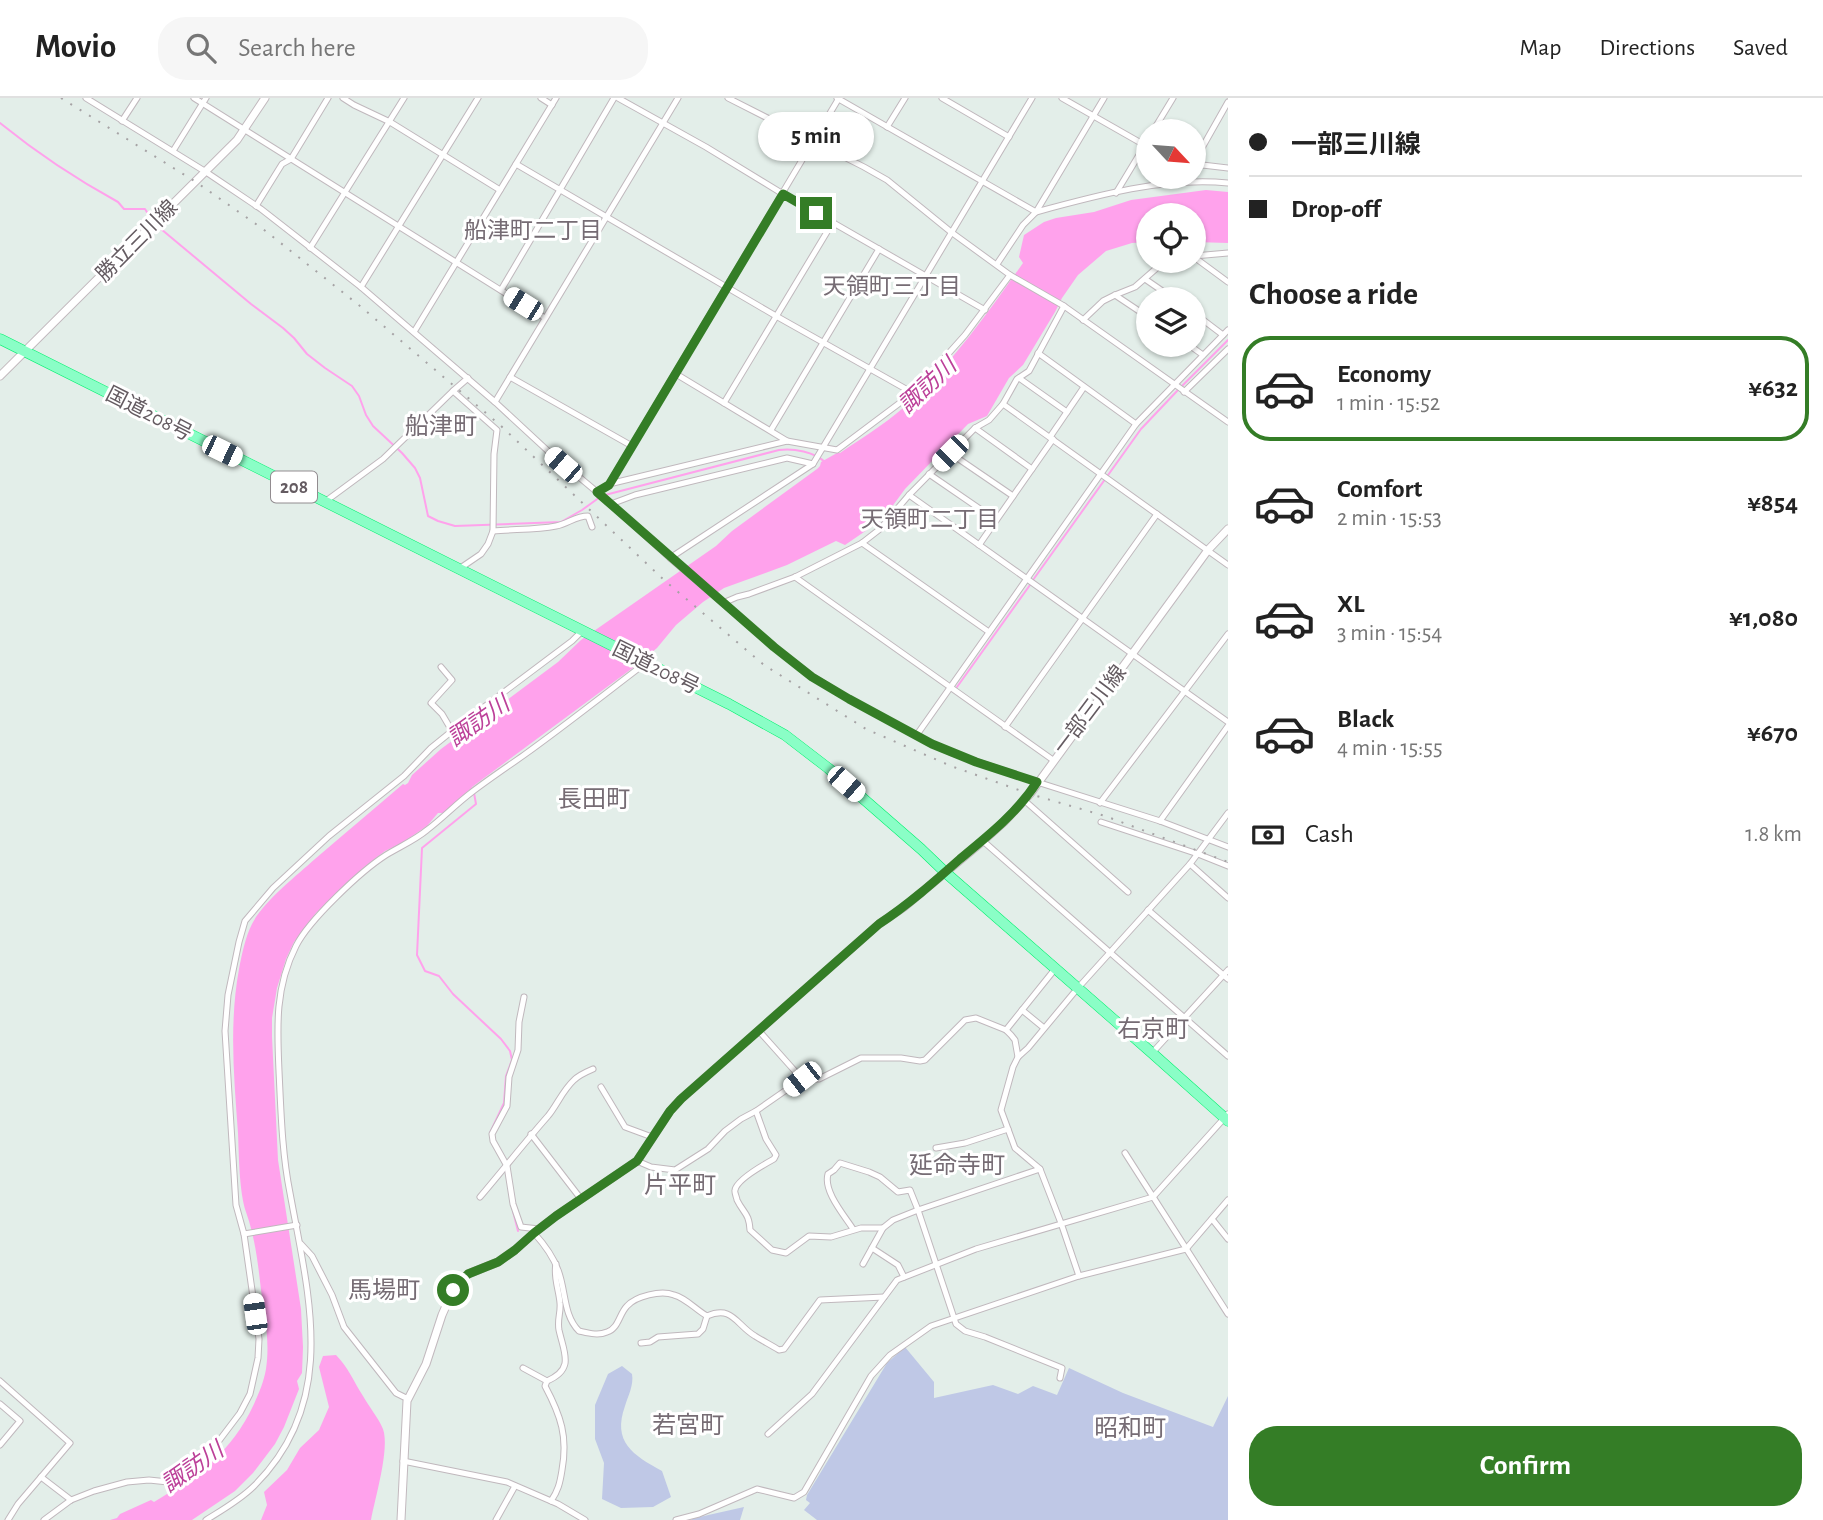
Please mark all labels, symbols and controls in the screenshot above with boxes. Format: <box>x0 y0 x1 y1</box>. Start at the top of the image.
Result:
search box <box>158 17 648 80</box>
icon: search <box>182 29 220 67</box>
text: Movio <box>35 31 116 64</box>
text: Search here <box>238 35 356 61</box>
text: Map <box>1519 36 1561 60</box>
text: Directions <box>1599 36 1695 60</box>
text: Saved <box>1733 36 1788 60</box>
callout: 5 min <box>758 111 874 160</box>
north arrow <box>1136 119 1206 189</box>
map controls <box>1136 119 1206 357</box>
text: 5 min <box>791 125 841 148</box>
text: 一部三川線 <box>1291 132 1421 158</box>
street label: 勝立三川線 <box>92 196 182 286</box>
text: Drop-off <box>1291 196 1380 222</box>
route end <box>800 197 832 229</box>
button: locate <box>1136 203 1206 273</box>
district label: 船津町二丁目 <box>464 218 602 243</box>
district label: 天領町三丁目 <box>823 274 961 299</box>
text: Choose a ride <box>1249 278 1418 310</box>
car <box>500 284 547 324</box>
button: layers <box>1136 287 1206 357</box>
water label: 諏訪川 <box>894 351 963 418</box>
icon: car <box>1253 357 1316 420</box>
text: Economy <box>1337 361 1431 387</box>
text: ¥632 <box>1748 375 1798 401</box>
street label: 国道208号 <box>103 383 196 445</box>
text: 1 min · 15:52 <box>1337 392 1440 415</box>
district label: 船津町 <box>405 413 477 439</box>
car <box>928 431 973 475</box>
car <box>199 432 246 470</box>
car <box>541 443 586 487</box>
road number: 208 <box>271 472 317 502</box>
icon: car <box>1253 472 1316 535</box>
text: Comfort <box>1337 476 1422 502</box>
text: ¥854 <box>1747 490 1798 516</box>
district label: 天領町二丁目 <box>861 507 999 532</box>
text: 2 min · 15:53 <box>1337 507 1442 530</box>
icon: car <box>1253 587 1316 650</box>
text: XL <box>1337 591 1364 617</box>
text: ¥1,080 <box>1729 605 1798 631</box>
text: 3 min · 15:54 <box>1337 622 1442 645</box>
street label: 国道208号 <box>609 637 703 698</box>
street label: 一部三川線 <box>1049 661 1130 758</box>
water label: 諏訪川 <box>443 689 516 751</box>
icon: car <box>1253 702 1316 765</box>
text: Black <box>1337 706 1394 732</box>
text: ¥670 <box>1747 720 1798 746</box>
text: 4 min · 15:55 <box>1337 737 1443 760</box>
car <box>824 762 869 806</box>
district label: 長田町 <box>558 787 630 812</box>
icon: cash <box>1249 816 1287 854</box>
text: Cash <box>1305 821 1354 847</box>
text: 1.8 km <box>1745 823 1802 846</box>
district label: 右京町 <box>1117 1016 1189 1042</box>
car <box>779 1058 826 1100</box>
district label: 延命寺町 <box>909 1152 1005 1178</box>
district label: 片平町 <box>644 1172 716 1198</box>
route start <box>437 1274 469 1306</box>
district label: 馬場町 <box>348 1278 420 1303</box>
car <box>242 1292 269 1336</box>
district label: 若宮町 <box>652 1412 724 1438</box>
district label: 昭和町 <box>1094 1416 1166 1441</box>
button: Confirm <box>1249 1426 1802 1506</box>
water label: 諏訪川 <box>157 1435 230 1497</box>

